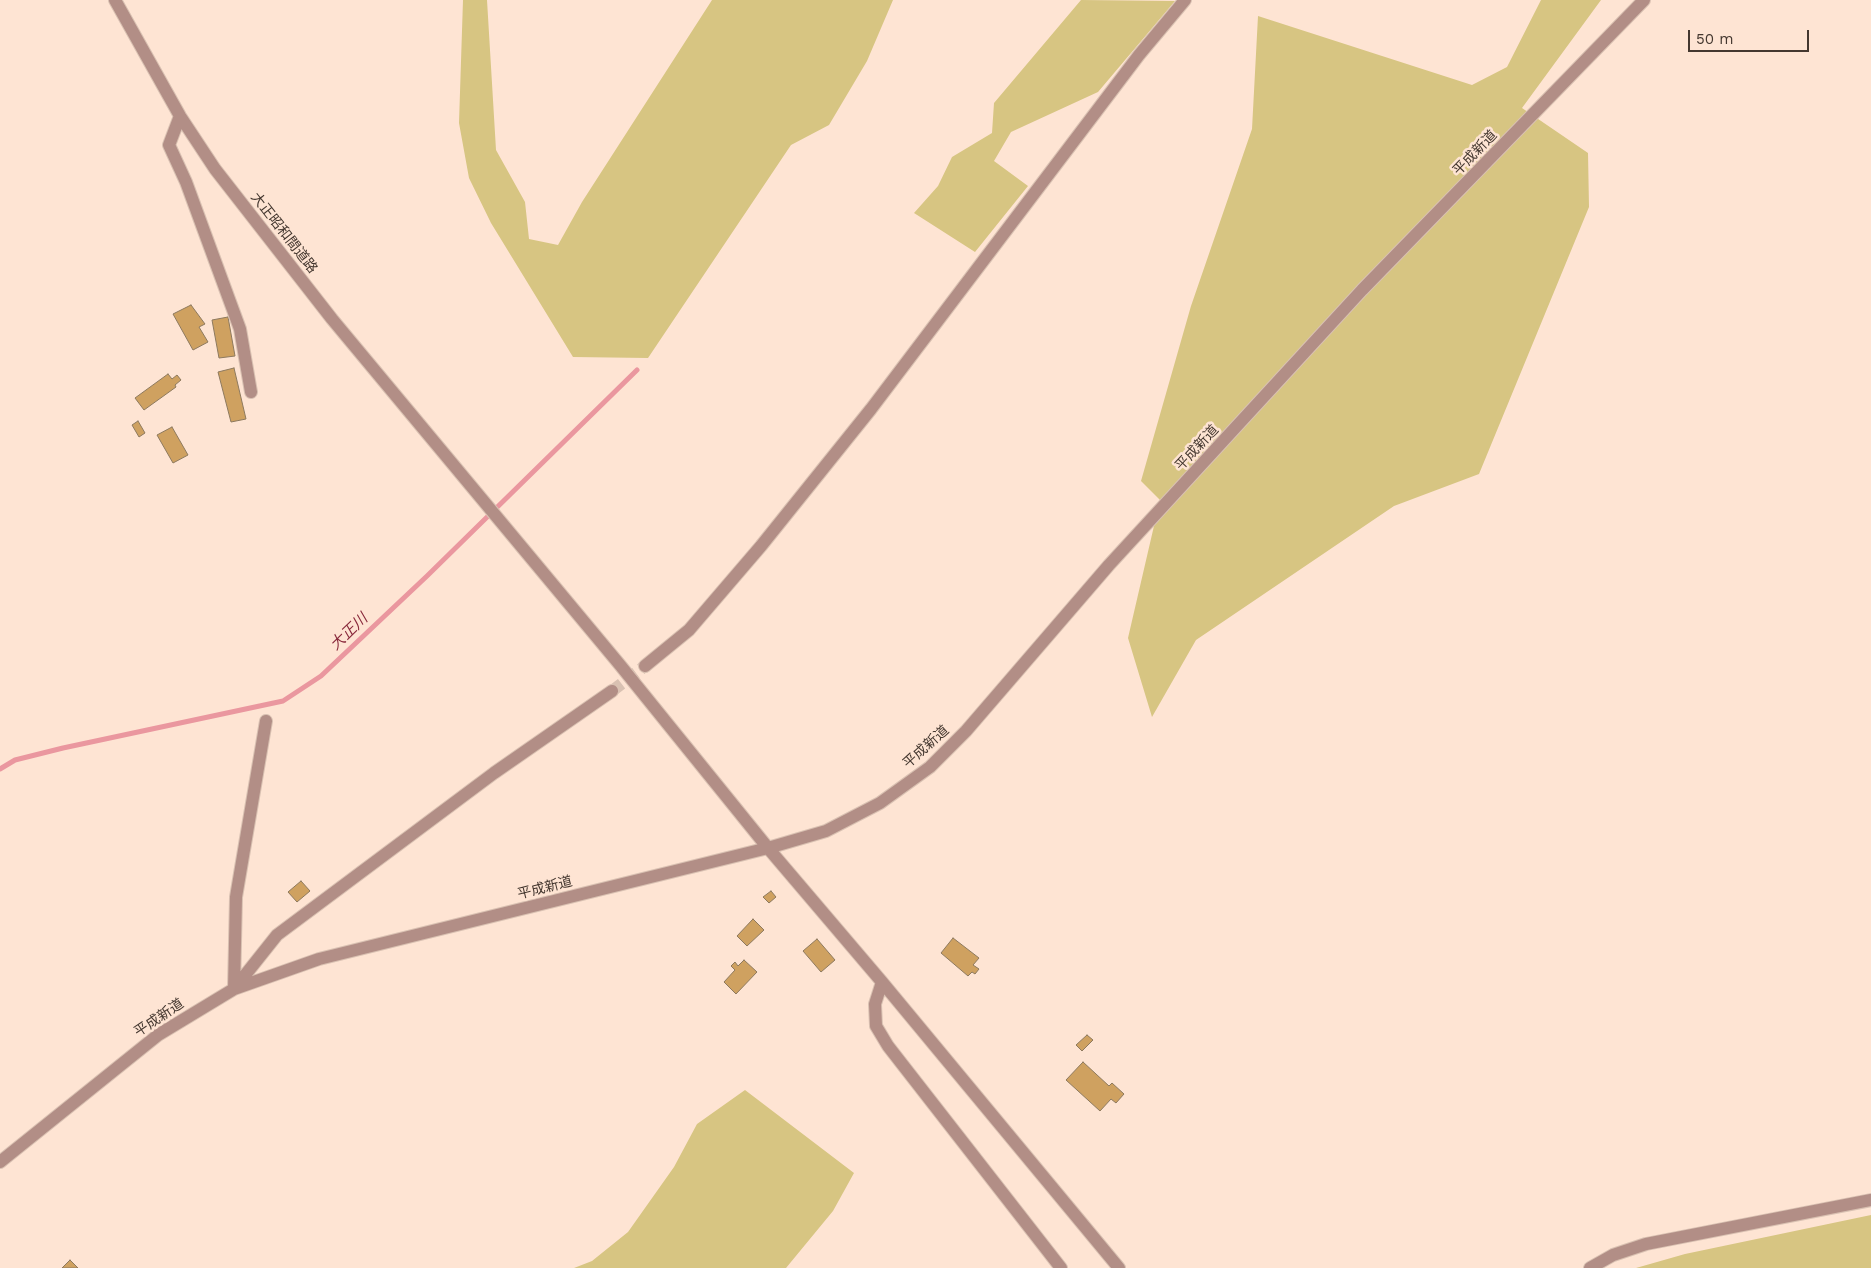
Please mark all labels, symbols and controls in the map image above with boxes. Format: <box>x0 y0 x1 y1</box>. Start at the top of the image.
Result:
scale bar <box>1691 20 1812 52</box>
text: 50 m <box>1696 30 1733 48</box>
street label: 平成新道 <box>1450 127 1500 179</box>
street label: 大正昭和間道路 <box>247 189 321 277</box>
street label: 平成新道 <box>1172 422 1222 474</box>
water label: 大正川 <box>327 610 371 654</box>
street label: 平成新道 <box>900 722 952 772</box>
street label: 平成新道 <box>516 873 574 903</box>
street label: 平成新道 <box>131 995 187 1041</box>

